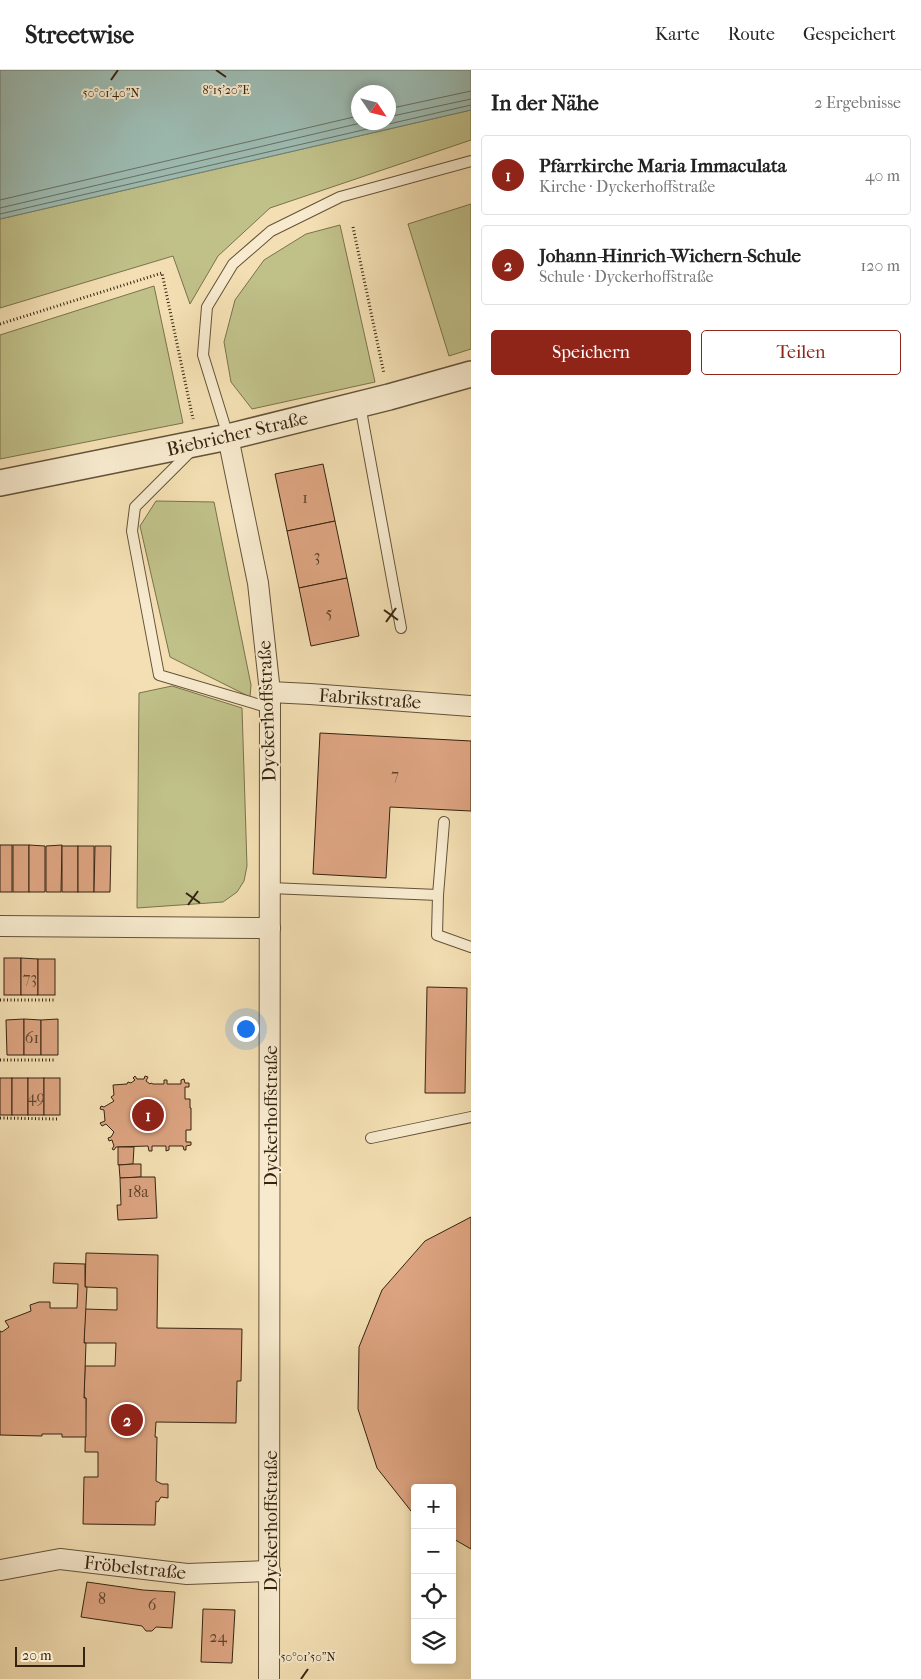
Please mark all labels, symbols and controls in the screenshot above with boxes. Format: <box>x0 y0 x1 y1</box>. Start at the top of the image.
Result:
text: Streetwise <box>25 21 134 49</box>
text: Karte <box>655 24 700 45</box>
text: Route <box>728 24 775 45</box>
text: Gespeichert <box>803 24 896 45</box>
text: 8°15'20"E <box>202 83 250 97</box>
north arrow <box>351 85 396 130</box>
text: 50°01'40"N <box>82 86 140 100</box>
text: In der Nähe <box>491 91 599 115</box>
text: 2 Ergebnisse <box>814 93 901 112</box>
text: Pfarrkirche Maria Immaculata <box>539 155 787 177</box>
text: 1 <box>505 166 511 185</box>
text: 40 m <box>865 166 900 185</box>
text: Kirche · Dyckerhoffstraße <box>539 177 715 196</box>
text: Johann-Hinrich-Wichern-Schule <box>539 245 801 267</box>
text: 2 <box>504 256 512 275</box>
text: 120 m <box>861 256 900 275</box>
text: Schule · Dyckerhoffstraße <box>539 267 713 286</box>
button: Speichern <box>491 330 691 375</box>
button: Teilen <box>701 330 901 375</box>
street label: Biebricher Straße <box>164 407 310 461</box>
house number: 1 <box>302 488 308 507</box>
house number: 3 <box>314 546 320 565</box>
house number: 5 <box>326 603 333 622</box>
street label: Dyckerhoffstraße <box>254 640 280 782</box>
street label: Fabrikstraße <box>318 684 422 714</box>
house number: 7 <box>391 765 399 784</box>
house number: 73 <box>23 968 37 987</box>
your location <box>233 1016 259 1042</box>
house number: 61 <box>25 1028 39 1047</box>
street label: Dyckerhoffstraße <box>260 1045 282 1187</box>
house number: 49 <box>27 1087 45 1106</box>
pin: 1 <box>132 1096 164 1134</box>
house number: 18a <box>127 1182 149 1201</box>
pin: 2 <box>111 1401 143 1439</box>
street label: Dyckerhoffstraße <box>260 1450 282 1592</box>
map controls <box>411 1484 456 1664</box>
button: + <box>411 1484 456 1529</box>
button: − <box>411 1529 456 1574</box>
street label: Fröbelstraße <box>83 1552 187 1584</box>
button: locate <box>411 1574 456 1619</box>
house number: 8 <box>98 1589 106 1608</box>
house number: 6 <box>148 1595 157 1614</box>
button: layers <box>411 1619 456 1664</box>
house number: 24 <box>209 1627 227 1646</box>
scale bar <box>15 1644 85 1667</box>
text: 20 m <box>22 1647 52 1664</box>
text: 50°01'50"N <box>280 1650 336 1664</box>

